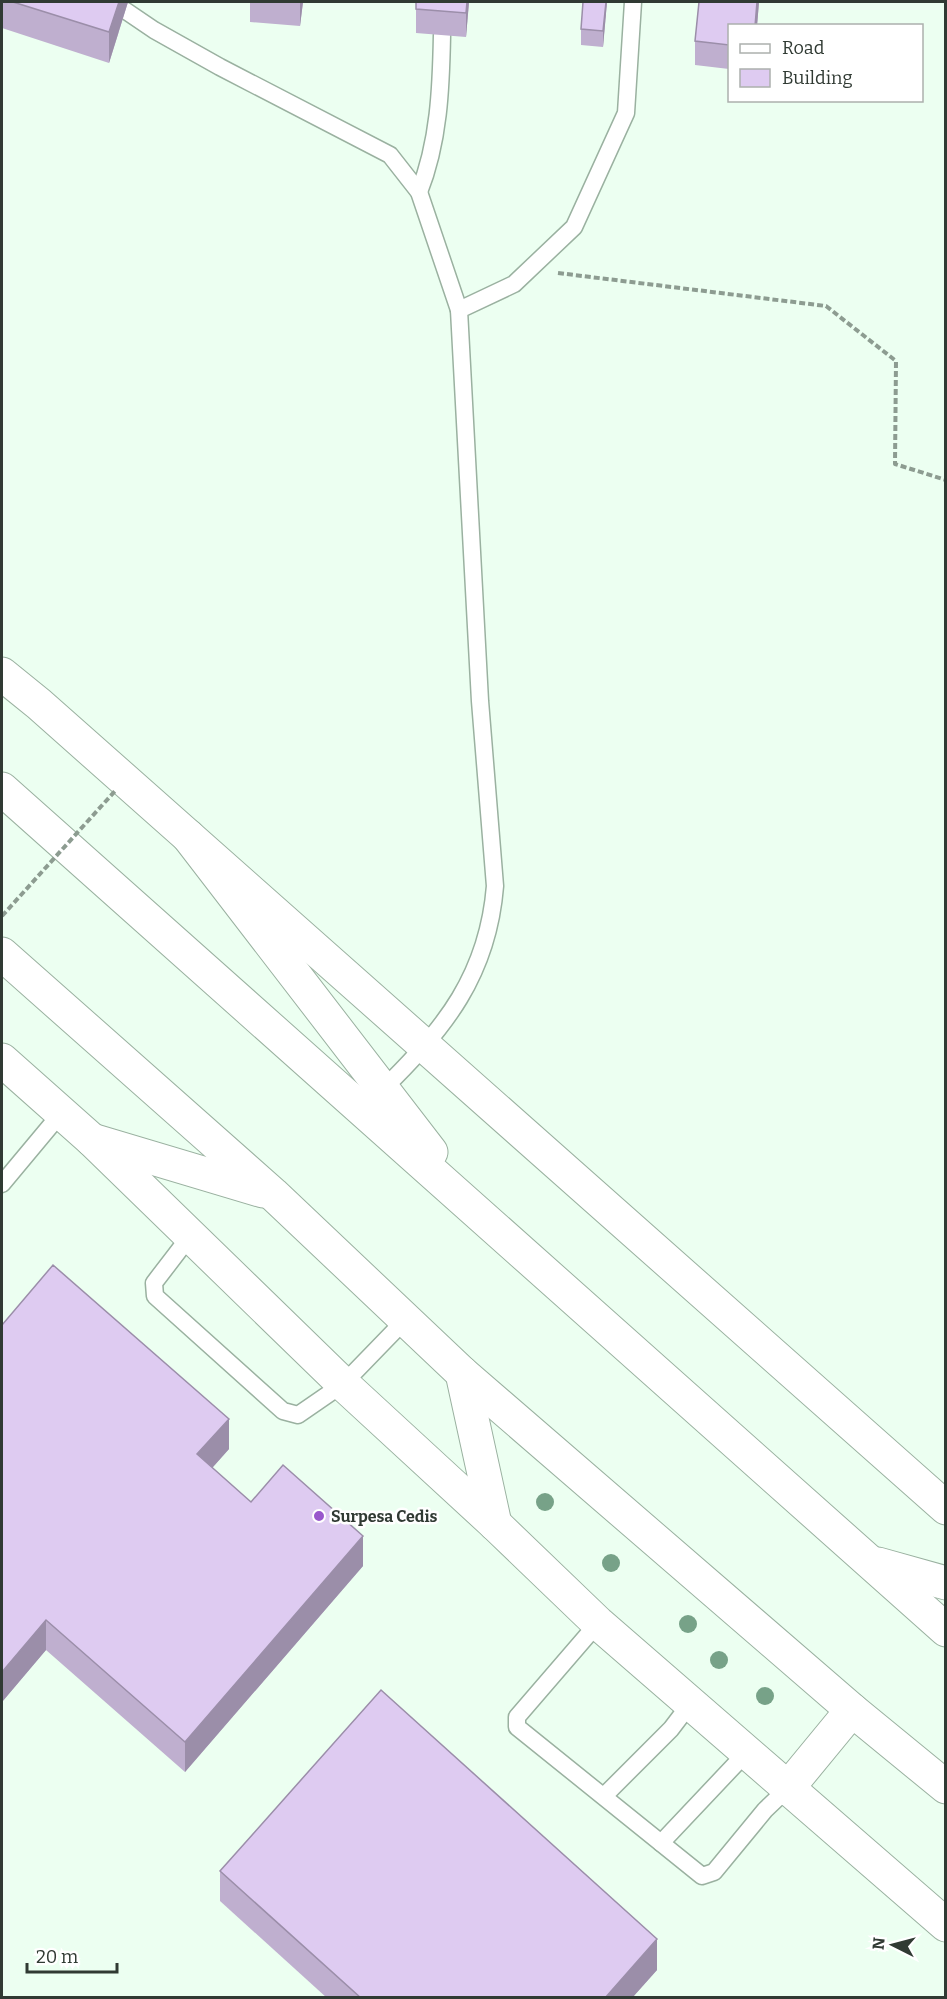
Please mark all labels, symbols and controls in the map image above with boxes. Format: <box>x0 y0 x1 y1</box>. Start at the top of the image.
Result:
legend <box>728 24 923 102</box>
text: Road <box>782 37 825 59</box>
text: Building <box>782 67 853 89</box>
place label: Surpesa Cedis <box>331 1507 437 1526</box>
marker: Surpesa Cedis <box>312 1509 326 1523</box>
north arrow <box>863 1915 923 1975</box>
scale bar <box>27 1936 117 1974</box>
text: N <box>868 1936 889 1951</box>
text: 20 m <box>36 1946 78 1968</box>

